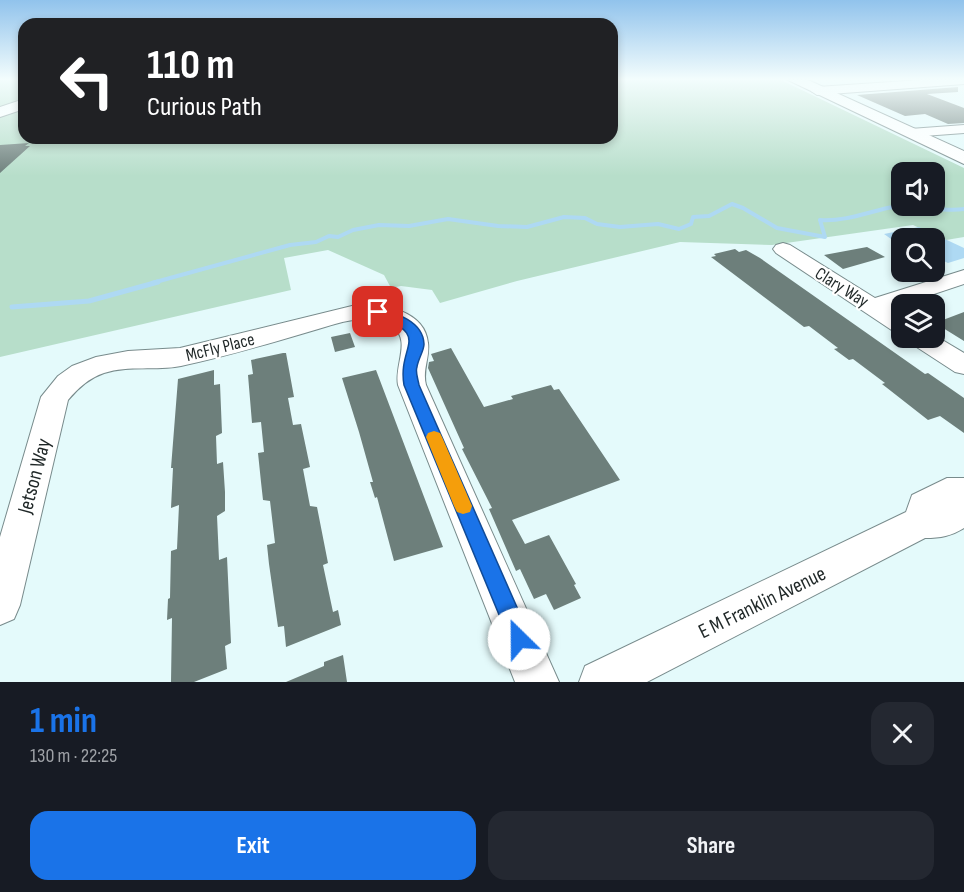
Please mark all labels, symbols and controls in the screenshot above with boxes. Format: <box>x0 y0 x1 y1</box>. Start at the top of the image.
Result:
text: 110 m <box>147 40 234 91</box>
icon: left <box>48 42 126 120</box>
text: Curious Path <box>147 91 262 123</box>
map controls <box>891 162 945 348</box>
button: sound <box>891 162 945 216</box>
button: search <box>891 228 945 282</box>
street label: Clary Way <box>811 263 872 312</box>
pin <box>352 286 403 337</box>
button: layers <box>891 294 945 348</box>
icon: arrive <box>361 295 394 328</box>
street label: McFly Place <box>184 329 257 366</box>
street label: Jetson Way <box>12 436 56 517</box>
street label: E M Franklin Avenue <box>695 561 830 644</box>
position arrow <box>487 607 551 671</box>
text: 1 min <box>30 700 97 743</box>
button: close <box>871 702 934 765</box>
text: 130 m · 22:25 <box>30 744 117 768</box>
button: Exit <box>30 811 476 880</box>
button: Share <box>488 811 934 880</box>

